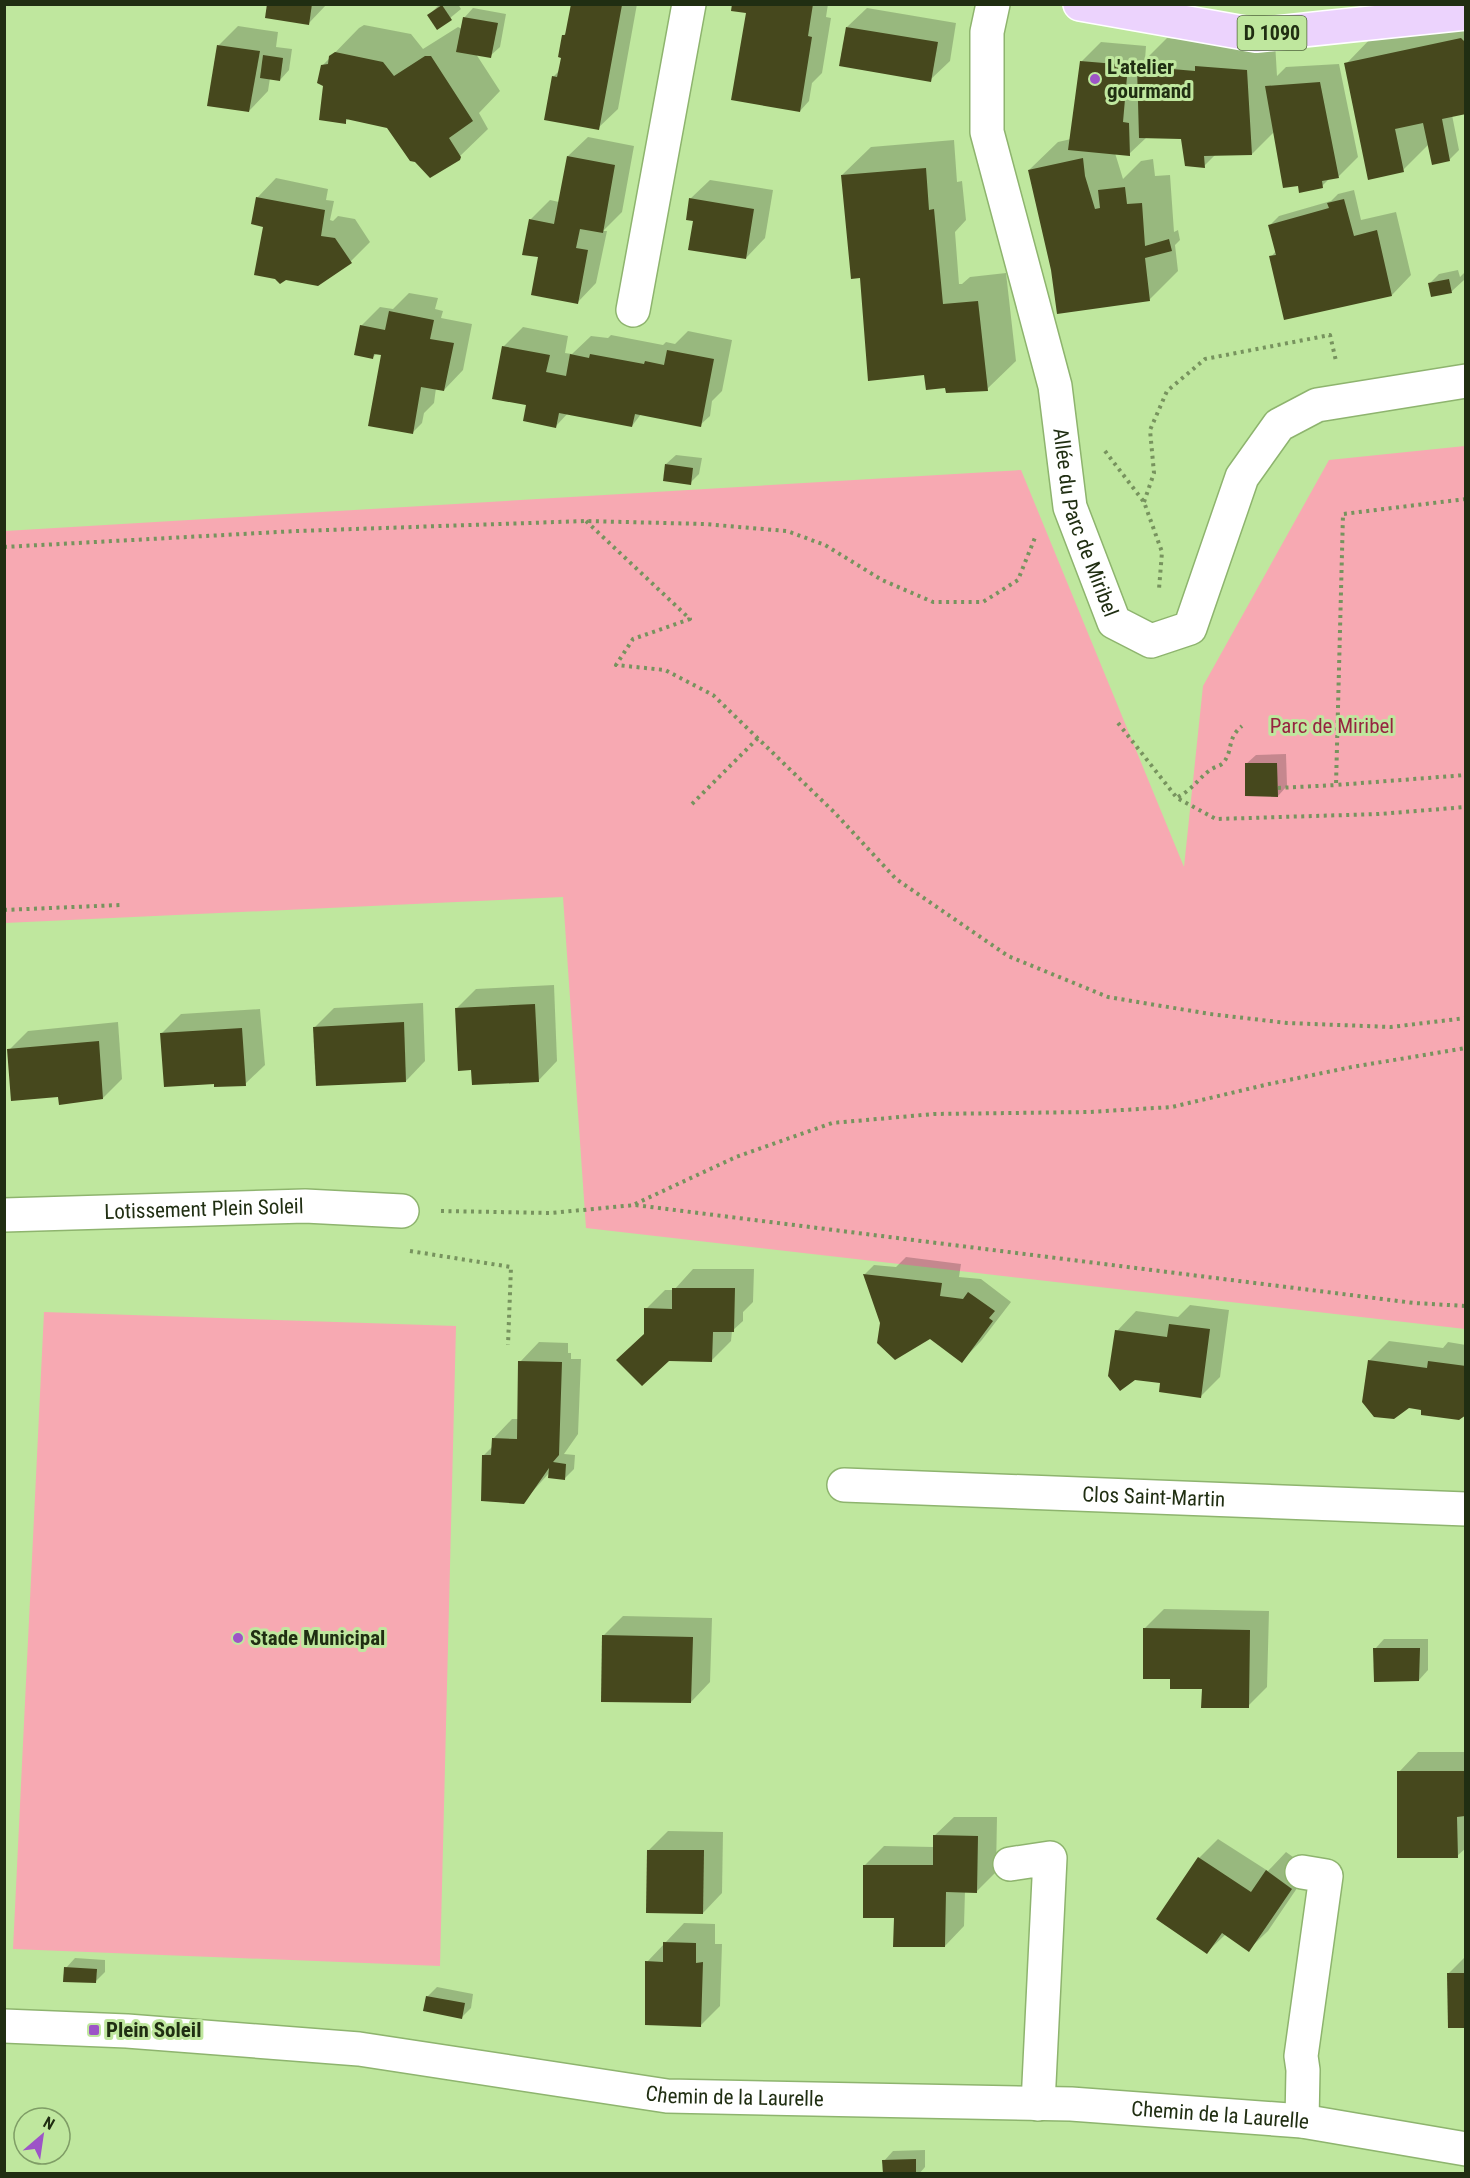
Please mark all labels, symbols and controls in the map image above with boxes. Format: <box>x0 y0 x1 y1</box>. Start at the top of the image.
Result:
road number: D 1090 <box>1238 16 1306 50</box>
place label: L'atelier gourmand <box>1107 55 1192 103</box>
marker: L'atelier gourmand <box>1088 72 1102 86</box>
street label: Allée du Parc de Miribel <box>1048 427 1123 620</box>
park label: Parc de Miribel <box>1270 714 1394 738</box>
street label: Lotissement Plein Soleil <box>104 1194 304 1224</box>
street label: Clos Saint-Martin <box>1082 1482 1226 1512</box>
place label: Stade Municipal <box>250 1626 385 1650</box>
marker: Stade Municipal <box>231 1631 245 1645</box>
place label: Plein Soleil <box>106 2018 201 2042</box>
marker: Plein Soleil <box>87 2023 101 2037</box>
street label: Chemin de la Laurelle <box>644 2081 824 2111</box>
street label: Chemin de la Laurelle <box>1130 2096 1311 2134</box>
north arrow <box>12 2106 72 2166</box>
text: N <box>40 2113 58 2134</box>

